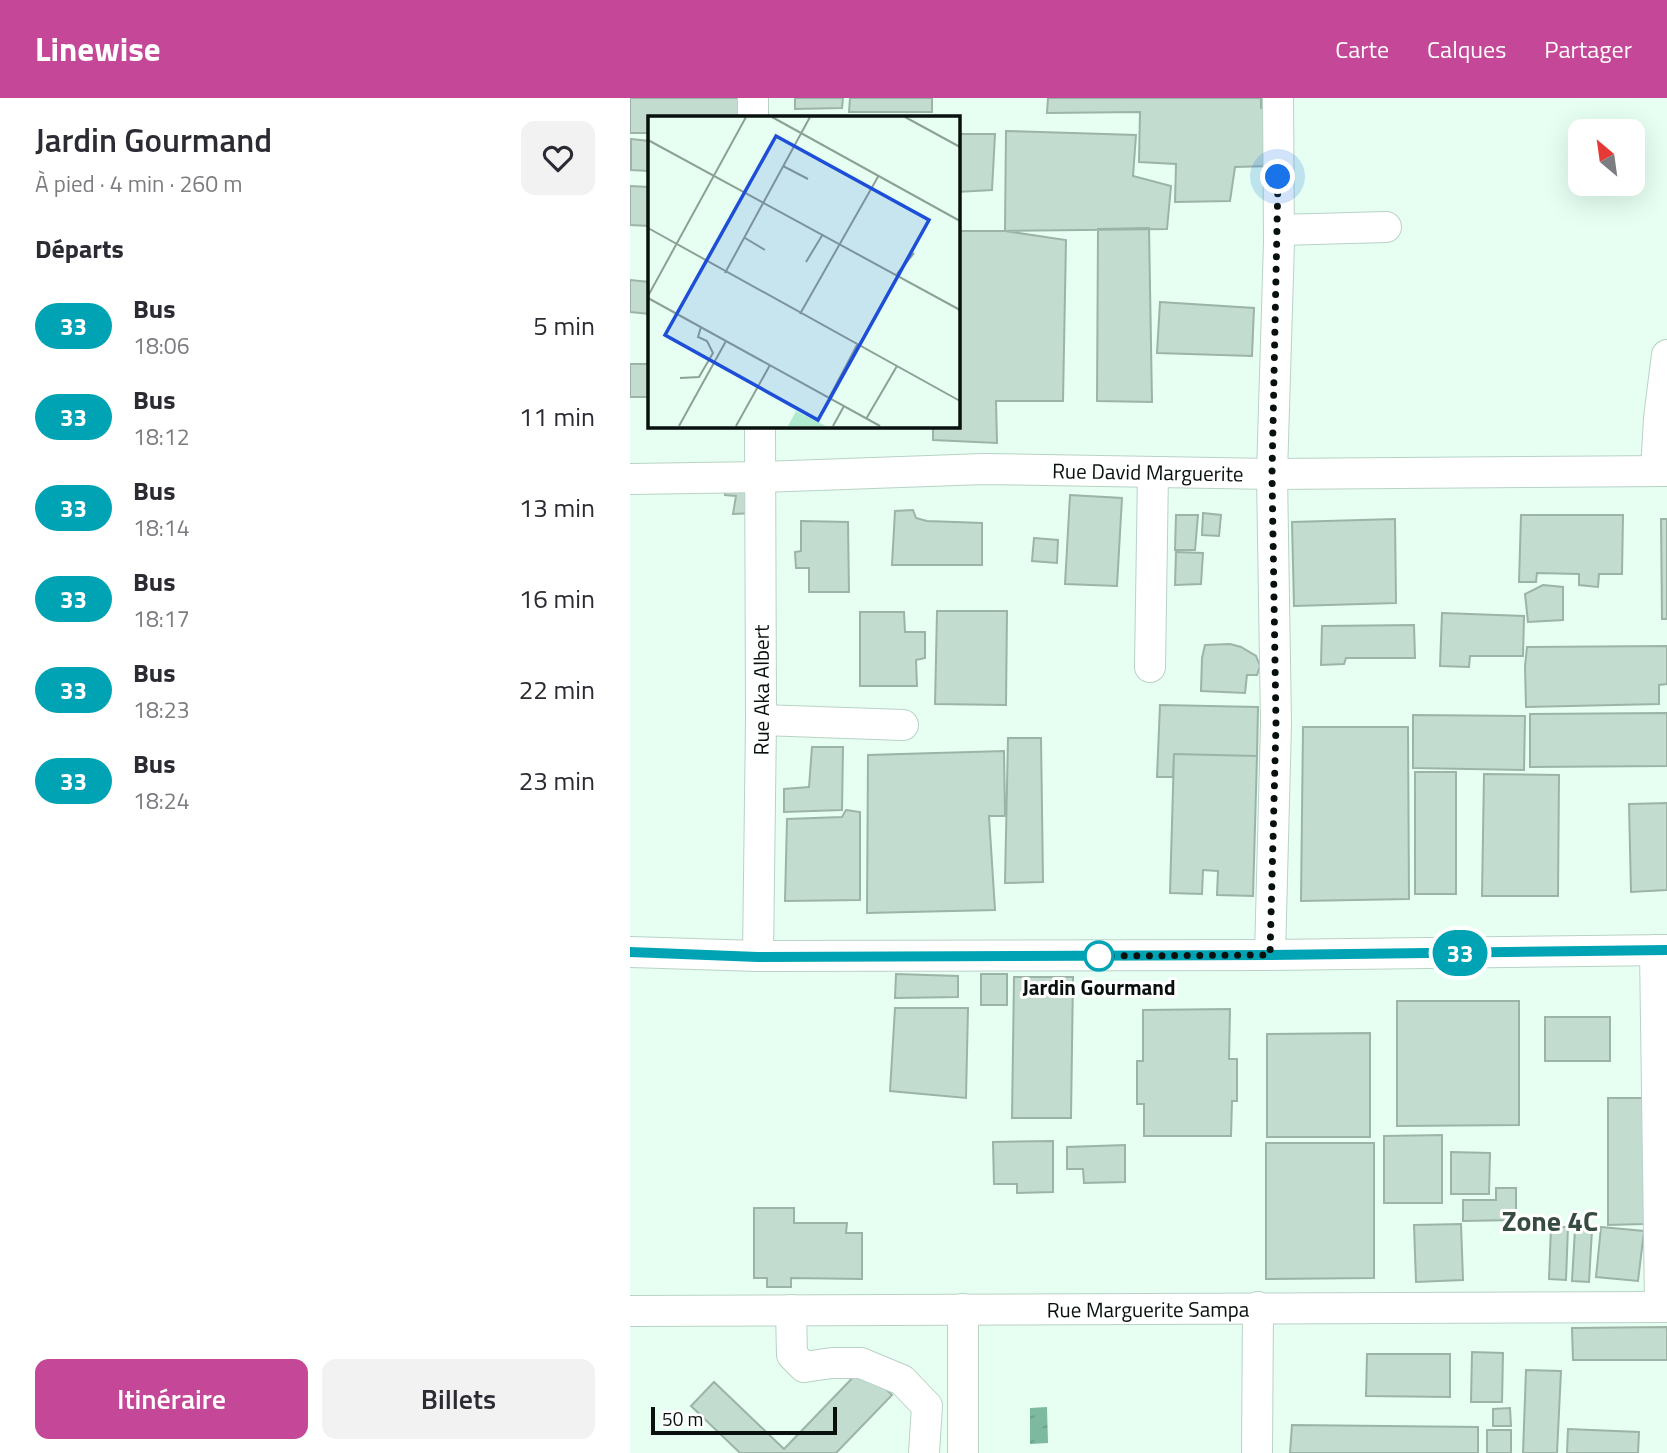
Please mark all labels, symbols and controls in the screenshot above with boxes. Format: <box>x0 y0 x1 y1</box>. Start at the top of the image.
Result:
text: Linewise <box>35 24 161 74</box>
text: Carte <box>1335 31 1389 67</box>
text: Calques <box>1427 31 1506 67</box>
text: Partager <box>1544 31 1632 67</box>
text: Jardin Gourmand <box>35 115 272 165</box>
inset map <box>648 116 959 427</box>
north arrow <box>1568 119 1645 196</box>
map controls <box>1568 119 1645 196</box>
button: heart <box>521 121 595 195</box>
your location <box>1260 159 1295 194</box>
text: À pied · 4 min · 260 m <box>35 166 242 201</box>
text: Départs <box>35 229 124 268</box>
text: Bus <box>133 289 175 328</box>
text: 5 min <box>533 306 595 345</box>
text: 33 <box>60 308 87 344</box>
text: 18:06 <box>133 328 190 363</box>
text: Bus <box>133 380 175 419</box>
text: 11 min <box>519 397 595 436</box>
text: 33 <box>60 399 87 435</box>
text: 18:12 <box>133 419 190 454</box>
street label: Rue David Marguerite <box>1052 454 1244 490</box>
text: Bus <box>133 471 175 510</box>
text: 13 min <box>519 488 595 527</box>
text: 33 <box>60 490 87 526</box>
text: 18:14 <box>133 510 190 545</box>
text: Bus <box>133 562 175 601</box>
text: 16 min <box>519 579 595 618</box>
text: 33 <box>60 581 87 617</box>
text: 18:17 <box>133 601 190 636</box>
street label: Rue Aka Albert <box>745 624 777 756</box>
text: Bus <box>133 653 175 692</box>
text: 22 min <box>519 670 595 709</box>
text: 33 <box>60 672 87 708</box>
text: 18:23 <box>133 692 190 727</box>
text: Bus <box>133 744 175 783</box>
text: 23 min <box>519 761 595 800</box>
text: 33 <box>60 763 87 799</box>
text: 18:24 <box>133 783 190 818</box>
line badge: 33 <box>1428 930 1492 976</box>
text: 33 <box>1447 935 1473 971</box>
marker: Jardin Gourmand <box>1084 941 1114 971</box>
place label: Jardin Gourmand <box>1023 971 1175 1003</box>
district label: Zone 4C <box>1502 1199 1598 1242</box>
street label: Rue Marguerite Sampa <box>1047 1293 1250 1325</box>
button: Itinéraire <box>35 1359 308 1439</box>
button: Billets <box>322 1359 595 1439</box>
scale bar <box>651 1404 836 1436</box>
text: 50 m <box>662 1404 703 1433</box>

